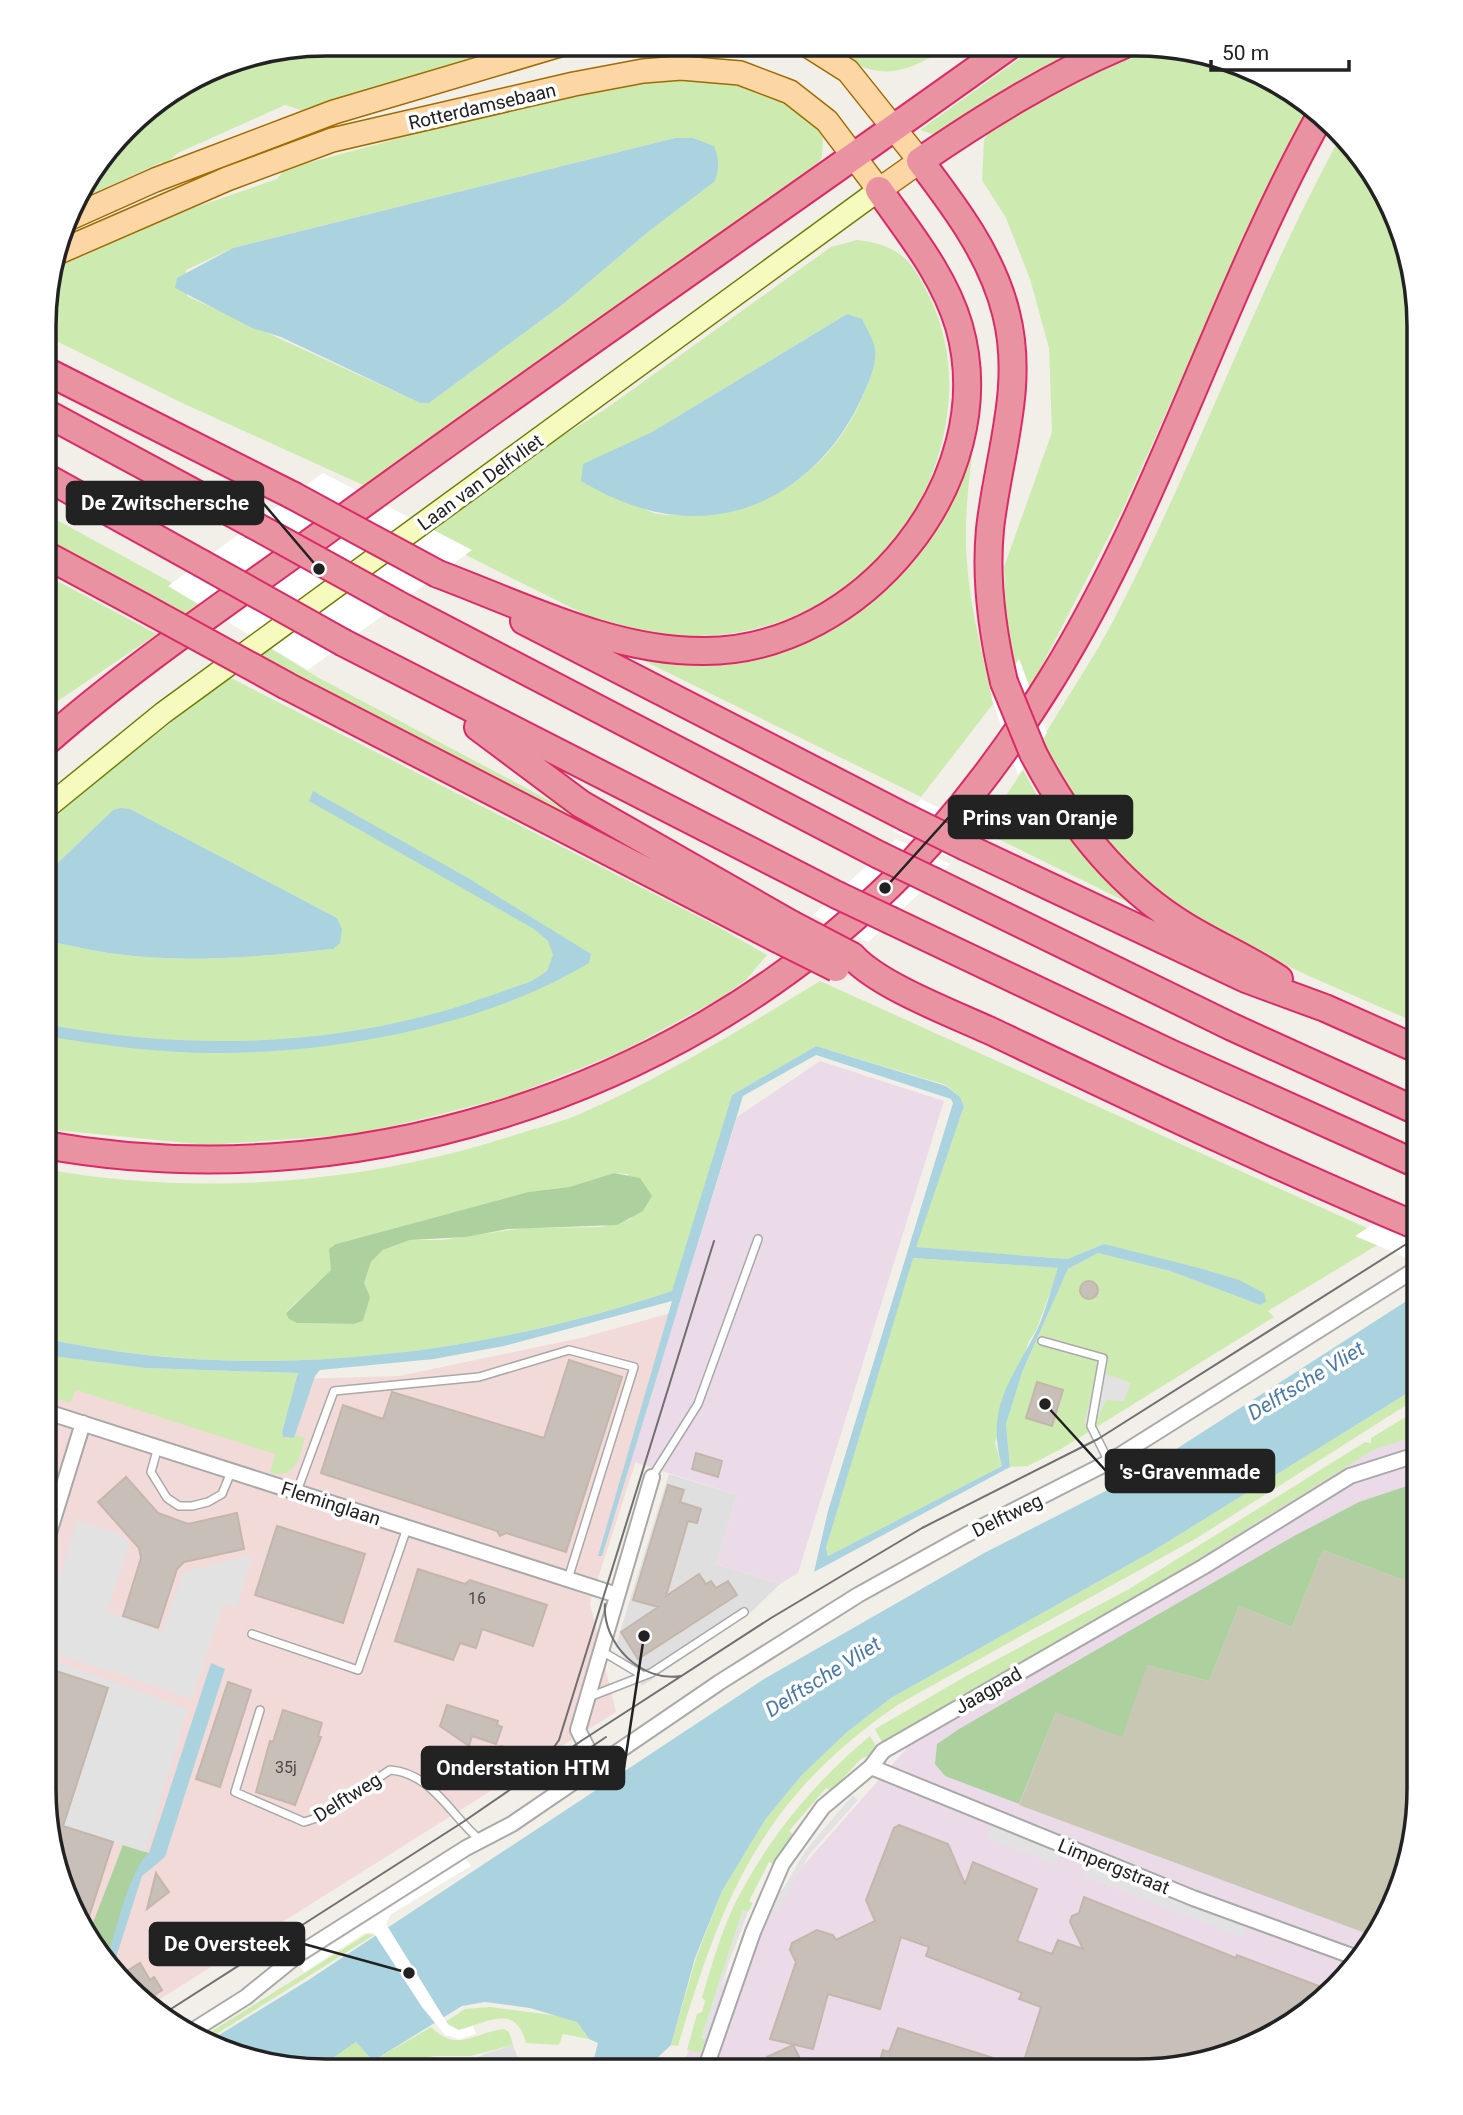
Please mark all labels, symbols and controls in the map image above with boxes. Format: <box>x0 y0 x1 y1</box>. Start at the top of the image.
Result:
scale bar <box>1211 28 1349 72</box>
text: 50 m <box>1222 41 1269 65</box>
street label: Rotterdamsebaan <box>406 78 558 135</box>
street label: Laan van Delfvliet <box>413 429 547 536</box>
callout: De Zwitschersche <box>67 482 263 524</box>
text: De Zwitschersche <box>81 491 249 515</box>
callout: Prins van Oranje <box>949 796 1132 838</box>
text: Prins van Oranje <box>963 806 1117 830</box>
water label: Delftsche Vliet <box>1243 1337 1369 1425</box>
callout: 's-Gravenmade <box>1106 1450 1274 1492</box>
text: 's-Gravenmade <box>1120 1460 1260 1484</box>
street label: Fleminglaan <box>278 1477 384 1530</box>
street label: Delftweg <box>968 1489 1046 1542</box>
house number: 16 <box>468 1589 486 1608</box>
water label: Delftsche Vliet <box>761 1632 885 1722</box>
street label: Jaagpad <box>951 1662 1026 1719</box>
callout: Onderstation HTM <box>422 1747 624 1789</box>
text: Onderstation HTM <box>436 1756 610 1780</box>
house number: 35j <box>275 1758 297 1777</box>
street label: Delftweg <box>309 1768 385 1827</box>
street label: Limpergstraat <box>1055 1834 1173 1899</box>
callout: De Oversteek <box>150 1923 304 1965</box>
text: De Oversteek <box>164 1932 291 1956</box>

